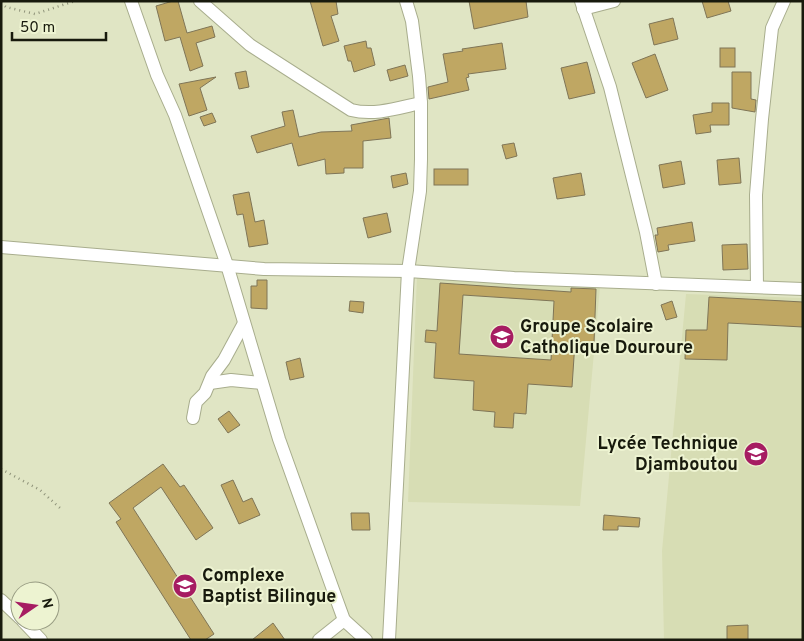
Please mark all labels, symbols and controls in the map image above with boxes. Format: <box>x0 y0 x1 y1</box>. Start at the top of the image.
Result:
scale bar <box>12 10 106 42</box>
text: 50 m <box>20 19 55 38</box>
place label: Groupe Scolaire Catholique Douroure <box>520 316 693 360</box>
school or university icon: Groupe Scolaire Catholique Douroure <box>489 324 515 350</box>
place label: Lycée Technique Djamboutou <box>597 433 738 477</box>
school or university icon: Lycée Technique Djamboutou <box>743 441 769 467</box>
place label: Complexe Baptist Bilingue <box>202 565 336 609</box>
school or university icon: Complexe Baptist Bilingue <box>172 573 198 599</box>
north arrow <box>10 581 60 631</box>
text: N <box>37 597 56 610</box>

